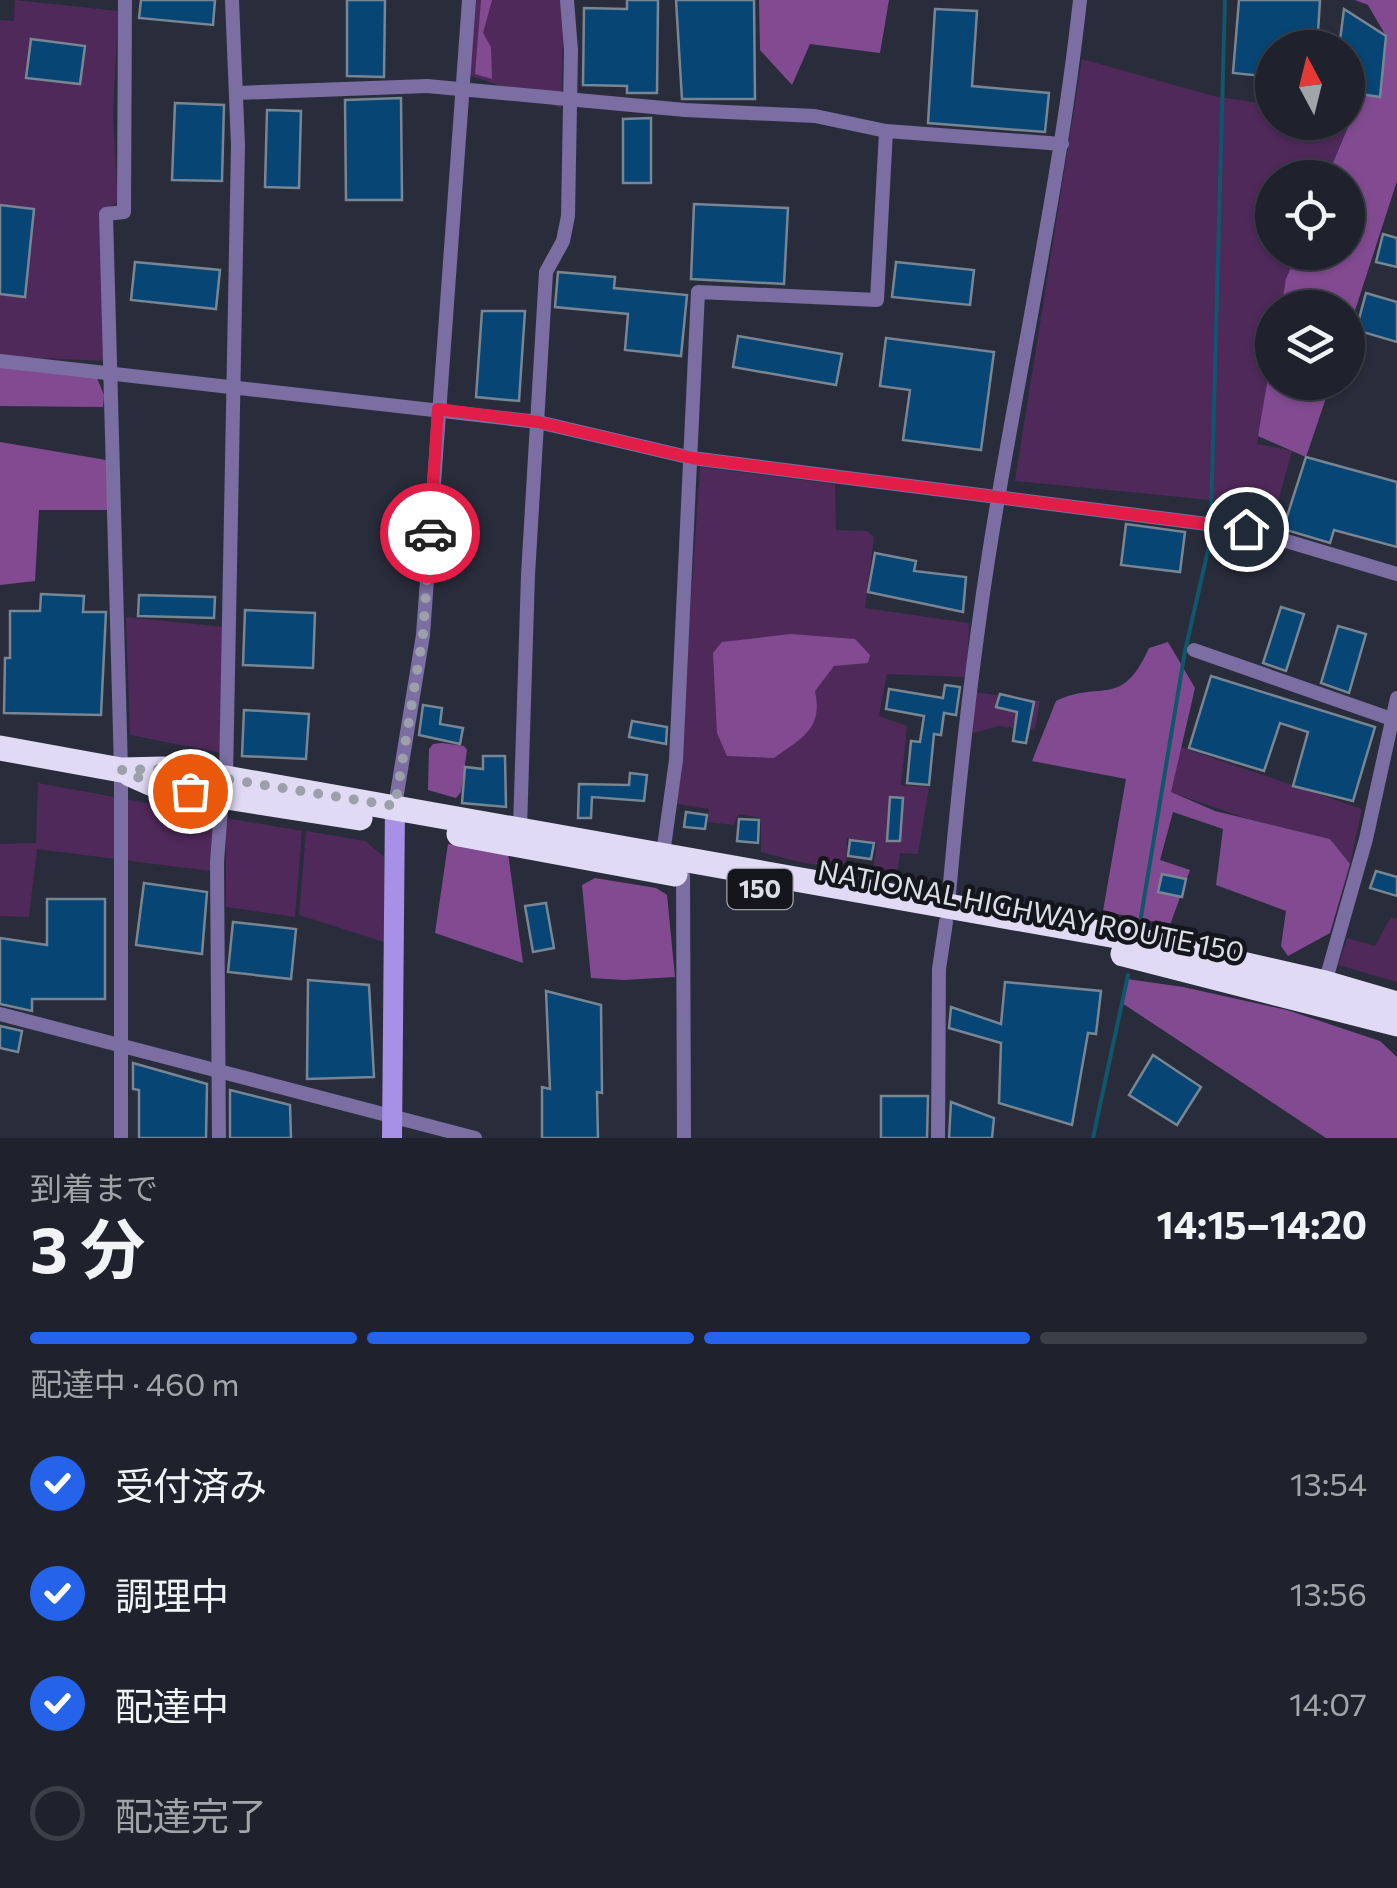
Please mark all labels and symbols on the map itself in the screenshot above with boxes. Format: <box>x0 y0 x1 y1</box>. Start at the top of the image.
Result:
north arrow <box>1255 30 1365 140</box>
courier <box>380 483 480 583</box>
pin <box>1204 487 1289 572</box>
pin <box>148 749 233 834</box>
street label: NATIONAL HIGHWAY ROUTE 150 <box>815 852 1247 968</box>
road number: 150 <box>728 869 792 909</box>

